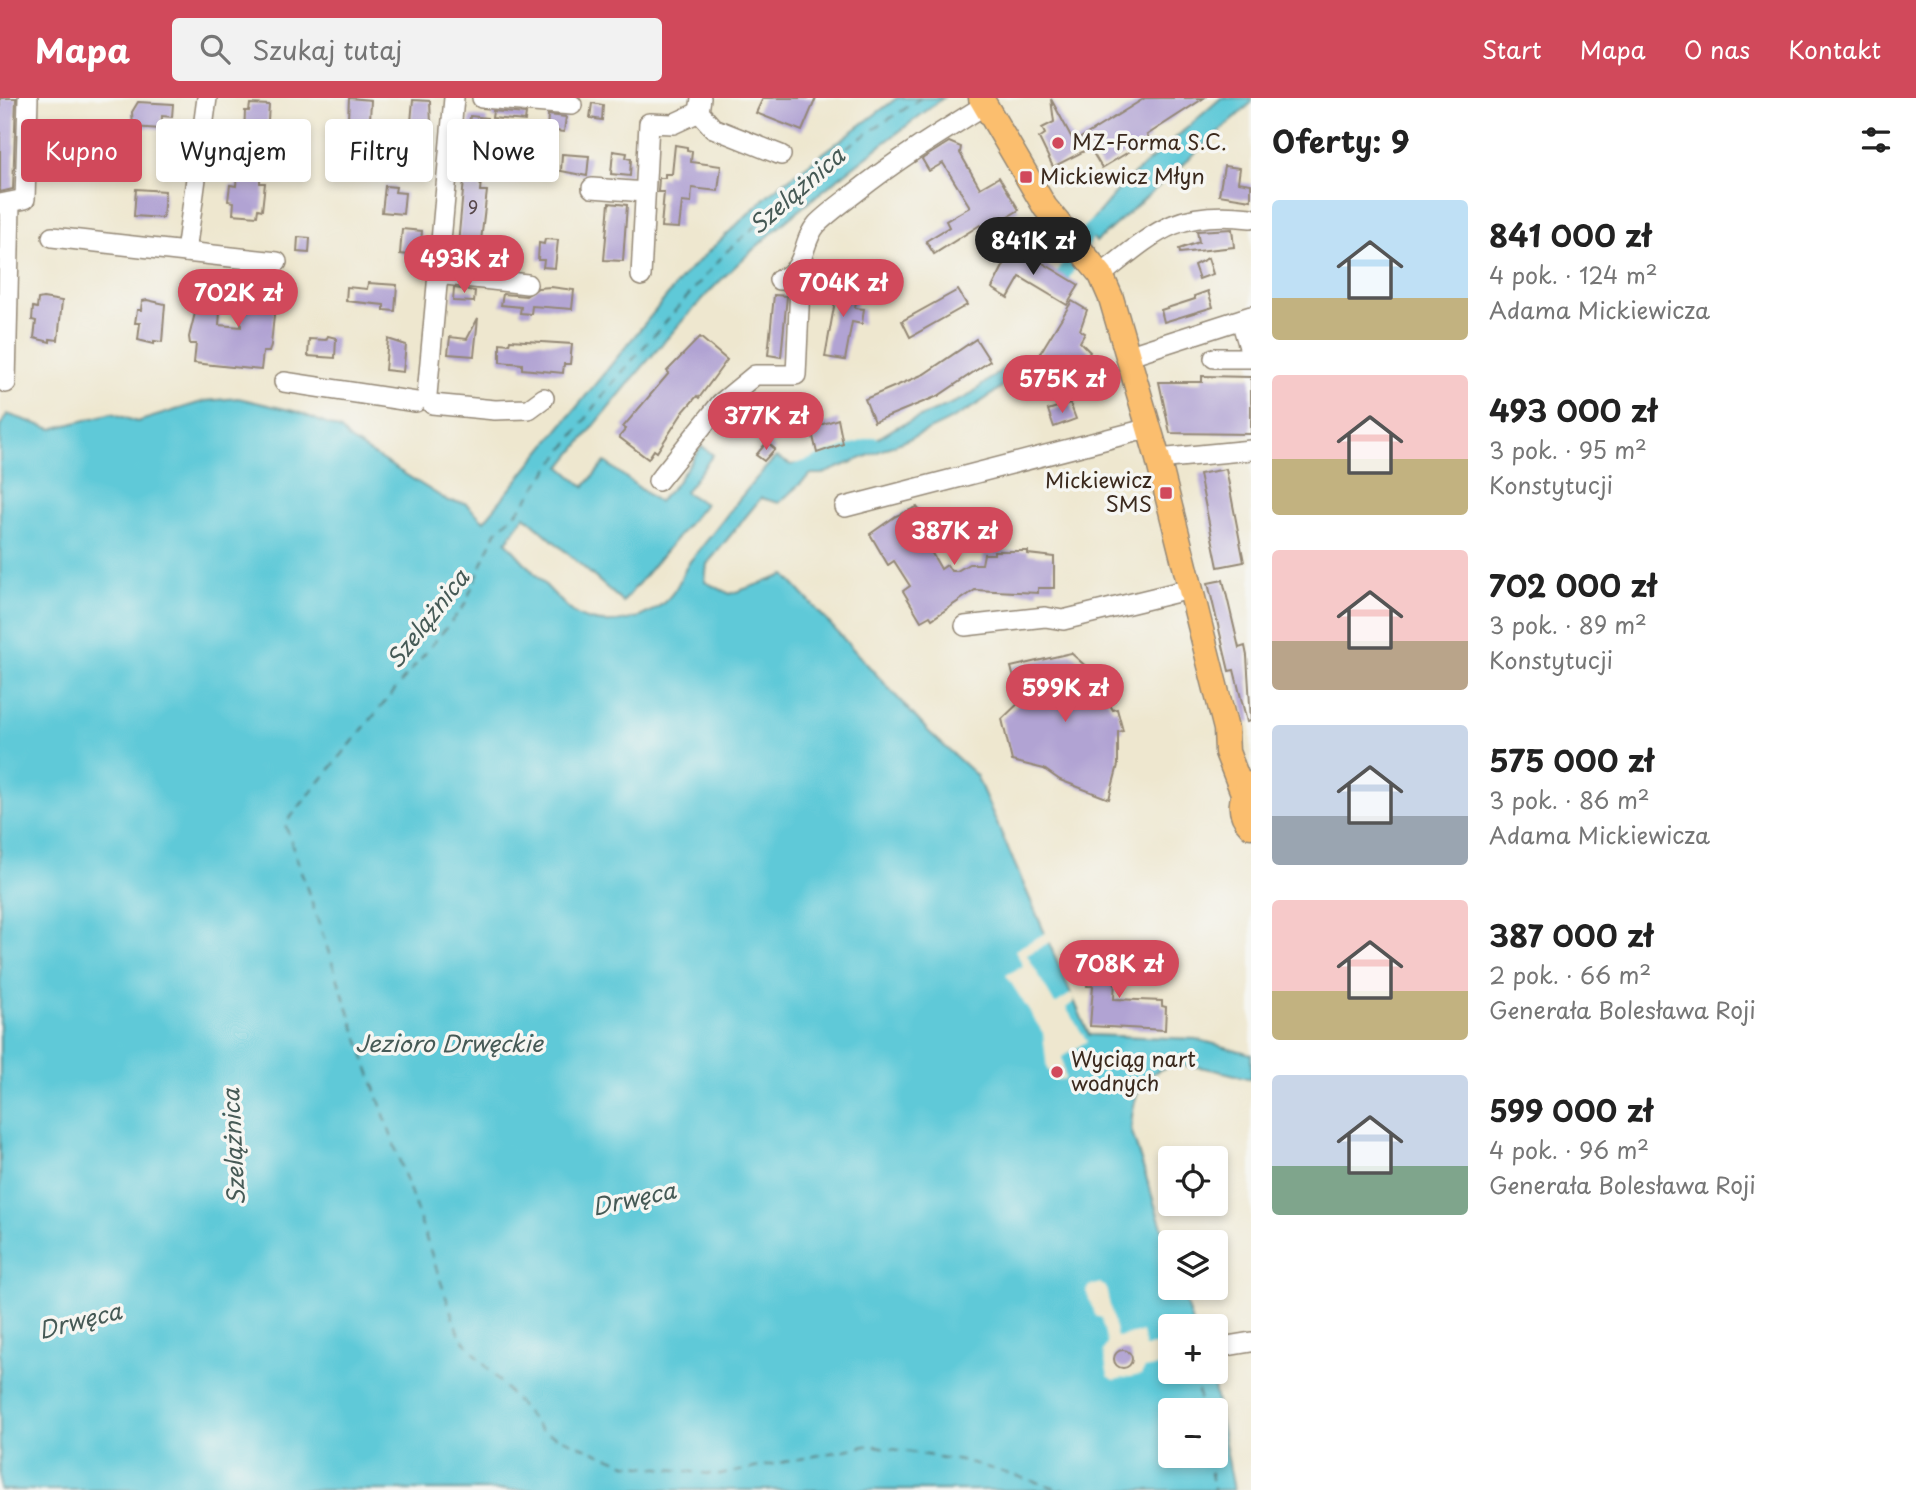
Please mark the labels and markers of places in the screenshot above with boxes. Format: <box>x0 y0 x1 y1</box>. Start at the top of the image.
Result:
place label: MZ-Forma S.C. <box>1072 125 1227 157</box>
marker: MZ-Forma S.C. <box>1050 135 1066 151</box>
place label: Mickiewicz Młyn <box>1040 159 1205 191</box>
marker: Mickiewicz Młyn <box>1018 169 1034 185</box>
pin: 841K zł <box>968 218 1098 277</box>
pin: 493K zł <box>399 236 529 295</box>
pin: 704K zł <box>778 260 908 319</box>
pin: 702K zł <box>173 270 303 329</box>
pin: 575K zł <box>997 356 1127 415</box>
pin: 377K zł <box>701 392 831 452</box>
place label: Mickiewicz SMS <box>1045 463 1152 519</box>
marker: Mickiewicz SMS <box>1158 485 1174 501</box>
pin: 387K zł <box>889 508 1019 567</box>
pin: 599K zł <box>1000 664 1130 724</box>
pin: 708K zł <box>1054 940 1184 1000</box>
place label: Wyciąg nart wodnych <box>1071 1042 1196 1098</box>
marker: Wyciąg nart wodnych <box>1049 1064 1065 1080</box>

